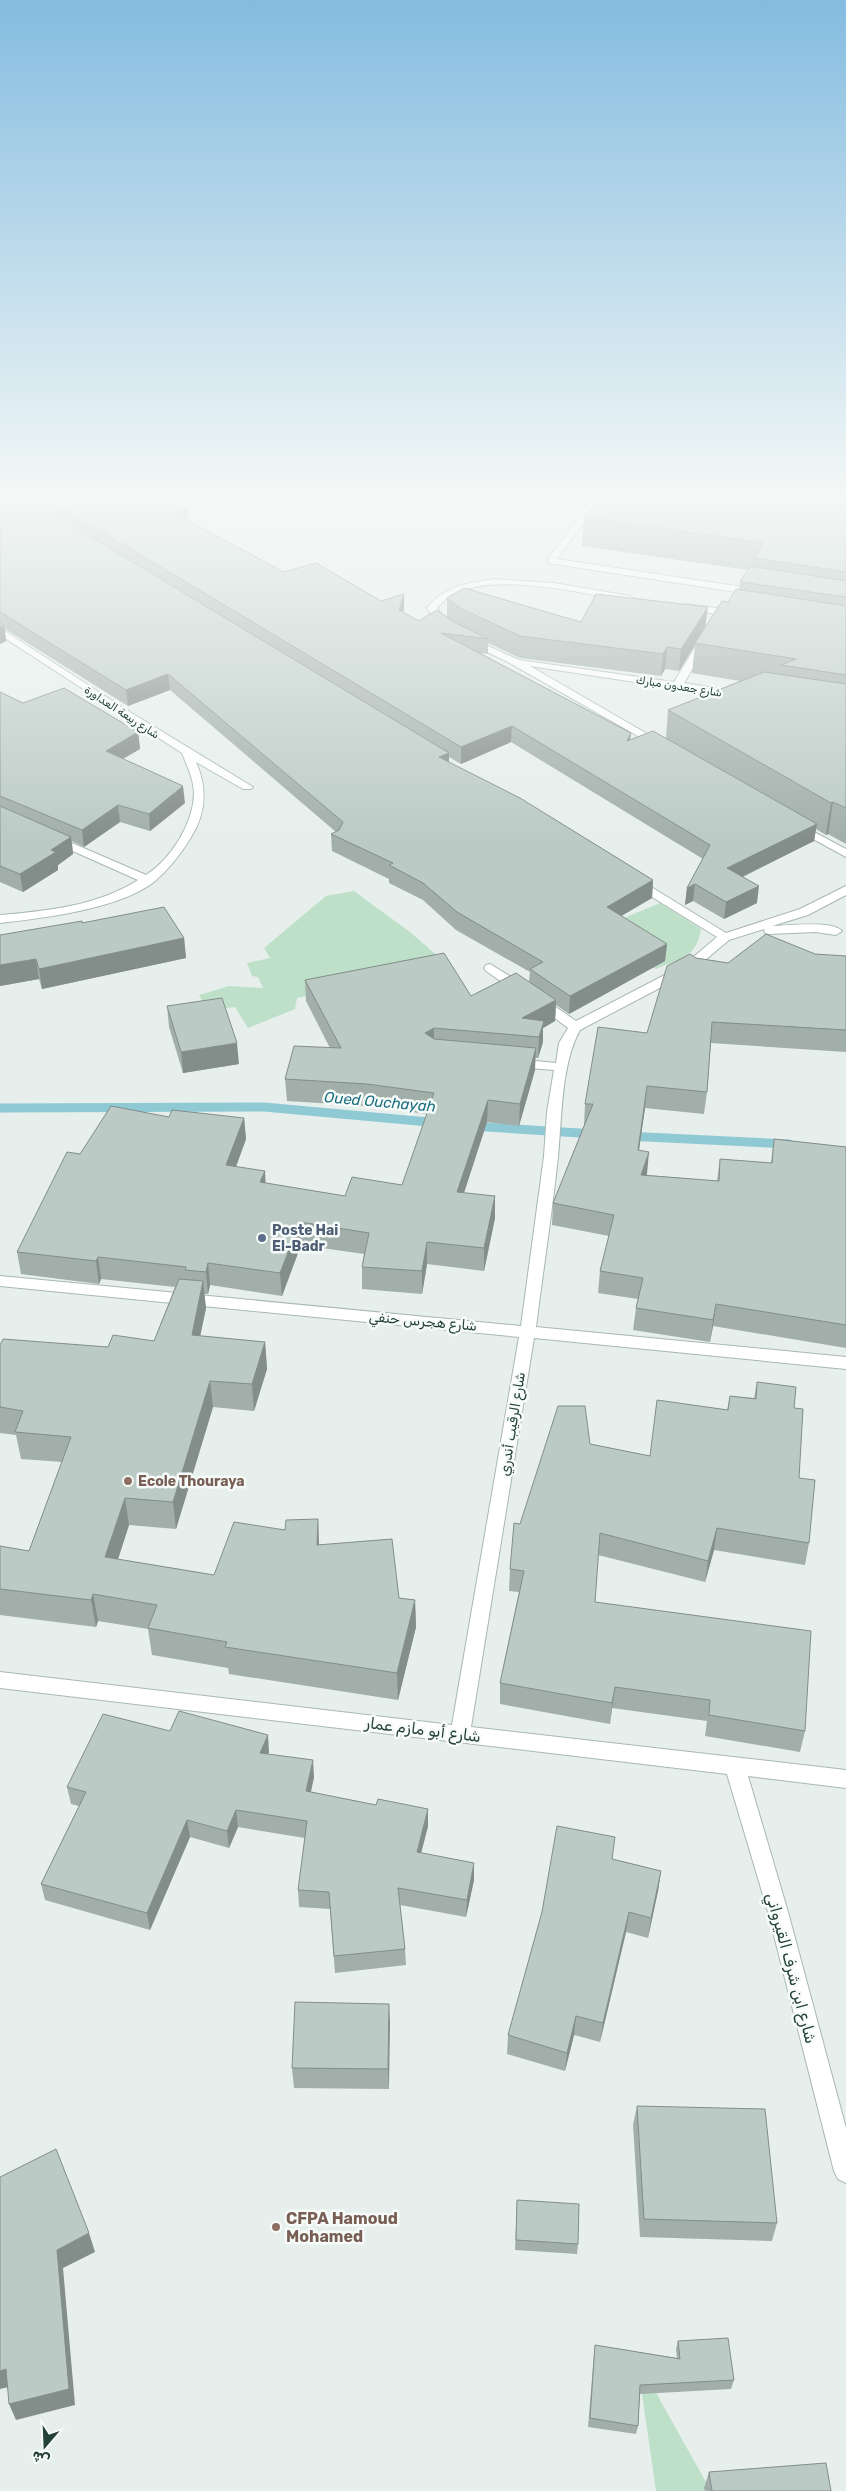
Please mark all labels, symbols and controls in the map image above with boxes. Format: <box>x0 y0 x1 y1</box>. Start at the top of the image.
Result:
street label: شارع جعدون مبارك <box>635 673 723 702</box>
street label: شارع ربيعة العداورة <box>81 683 162 743</box>
water label: Oued Ouchayah <box>324 1088 436 1116</box>
place label: Poste Hai El-Badr <box>272 1222 338 1255</box>
marker: Poste Hai El-Badr <box>256 1232 268 1244</box>
street label: شارع هجرس حنفي <box>368 1308 478 1337</box>
street label: شارع الرقيب أندري <box>496 1371 531 1478</box>
place label: Ecole Thouraya <box>138 1473 245 1490</box>
marker: Ecole Thouraya <box>122 1475 134 1487</box>
street label: شارع أبو مازم عمار <box>363 1713 482 1748</box>
street label: شارع ابن شرف القيرواني <box>759 1891 821 2046</box>
place label: CFPA Hamoud Mohamed <box>286 2209 398 2246</box>
marker: CFPA Hamoud Mohamed <box>270 2221 282 2233</box>
north arrow <box>20 2421 70 2471</box>
text: ش <box>30 2447 52 2469</box>

